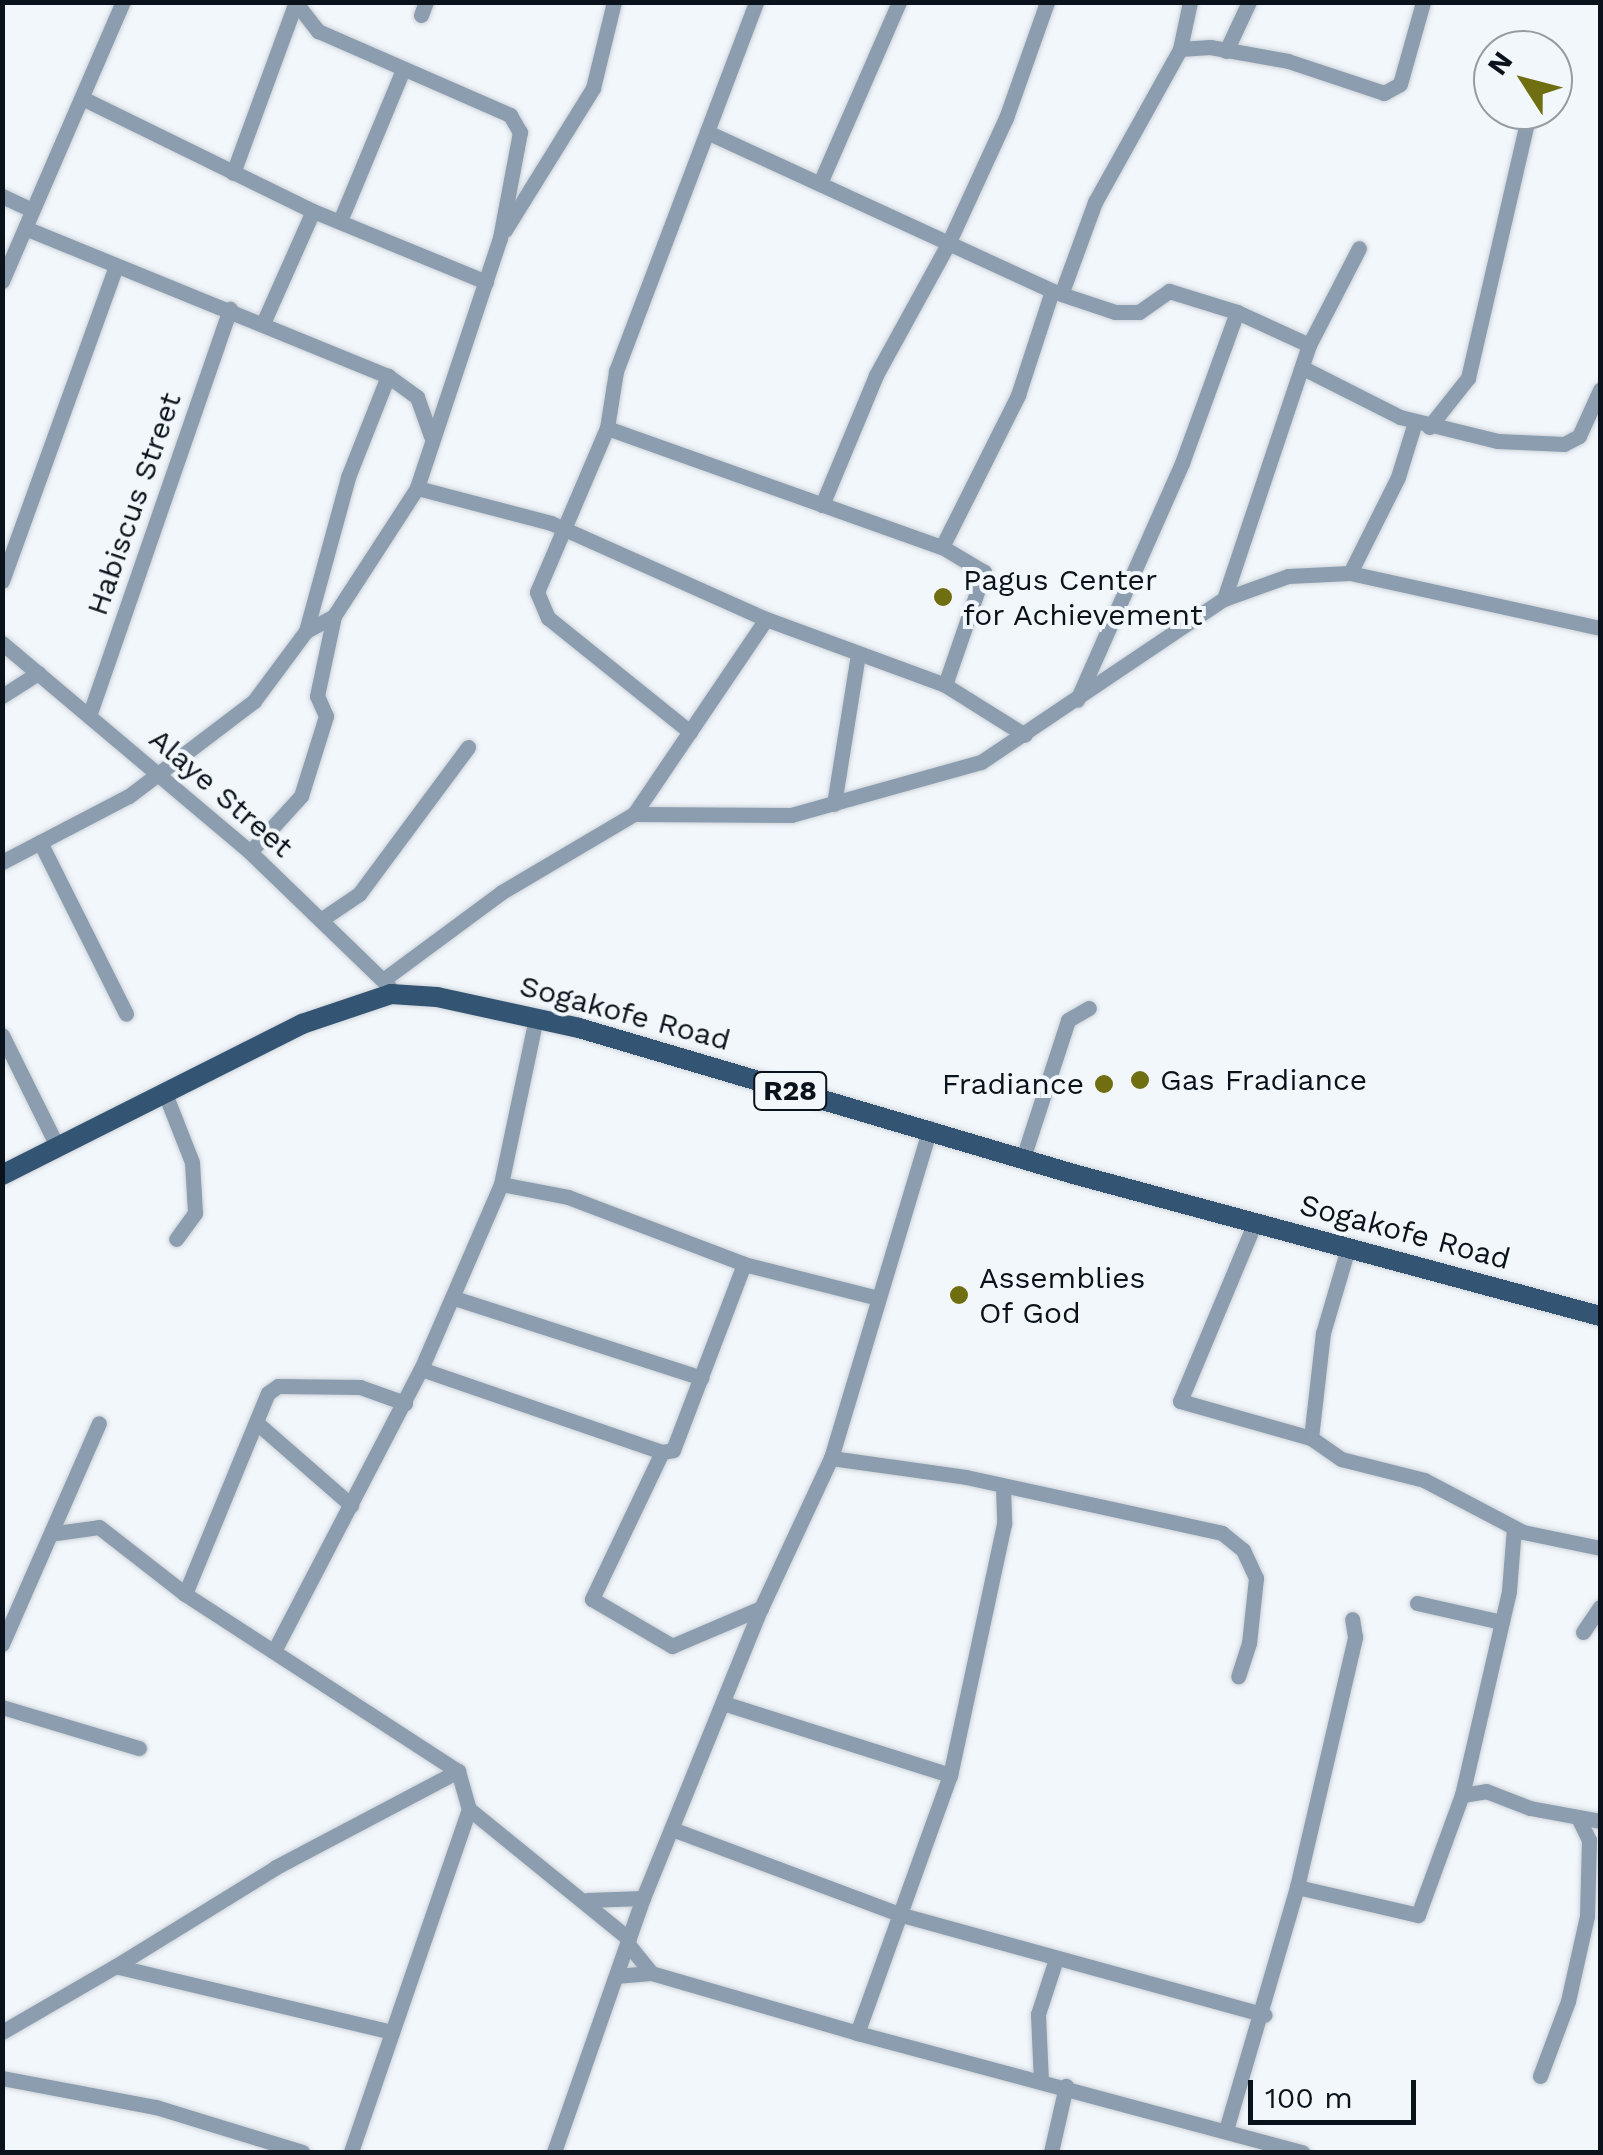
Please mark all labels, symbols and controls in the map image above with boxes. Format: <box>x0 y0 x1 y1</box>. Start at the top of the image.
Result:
north arrow <box>1473 30 1573 130</box>
text: N <box>1480 45 1519 81</box>
street label: Habiscus Street <box>79 388 189 620</box>
place label: Pagus Center for Achievement <box>963 562 1204 632</box>
marker: Pagus Center for Achievement <box>932 586 954 608</box>
street label: Alaye Street <box>142 721 300 865</box>
street label: Sogakofe Road <box>516 968 734 1058</box>
place label: Gas Fradiance <box>1160 1062 1367 1098</box>
place label: Fradiance <box>942 1066 1084 1102</box>
road number: R28 <box>752 1068 828 1114</box>
marker: Gas Fradiance <box>1129 1069 1151 1091</box>
marker: Fradiance <box>1093 1073 1115 1095</box>
street label: Sogakofe Road <box>1296 1187 1514 1277</box>
place label: Assemblies Of God <box>979 1260 1145 1330</box>
marker: Assemblies Of God <box>948 1284 970 1306</box>
scale bar <box>1253 2060 1420 2122</box>
text: 100 m <box>1265 2080 1353 2115</box>

